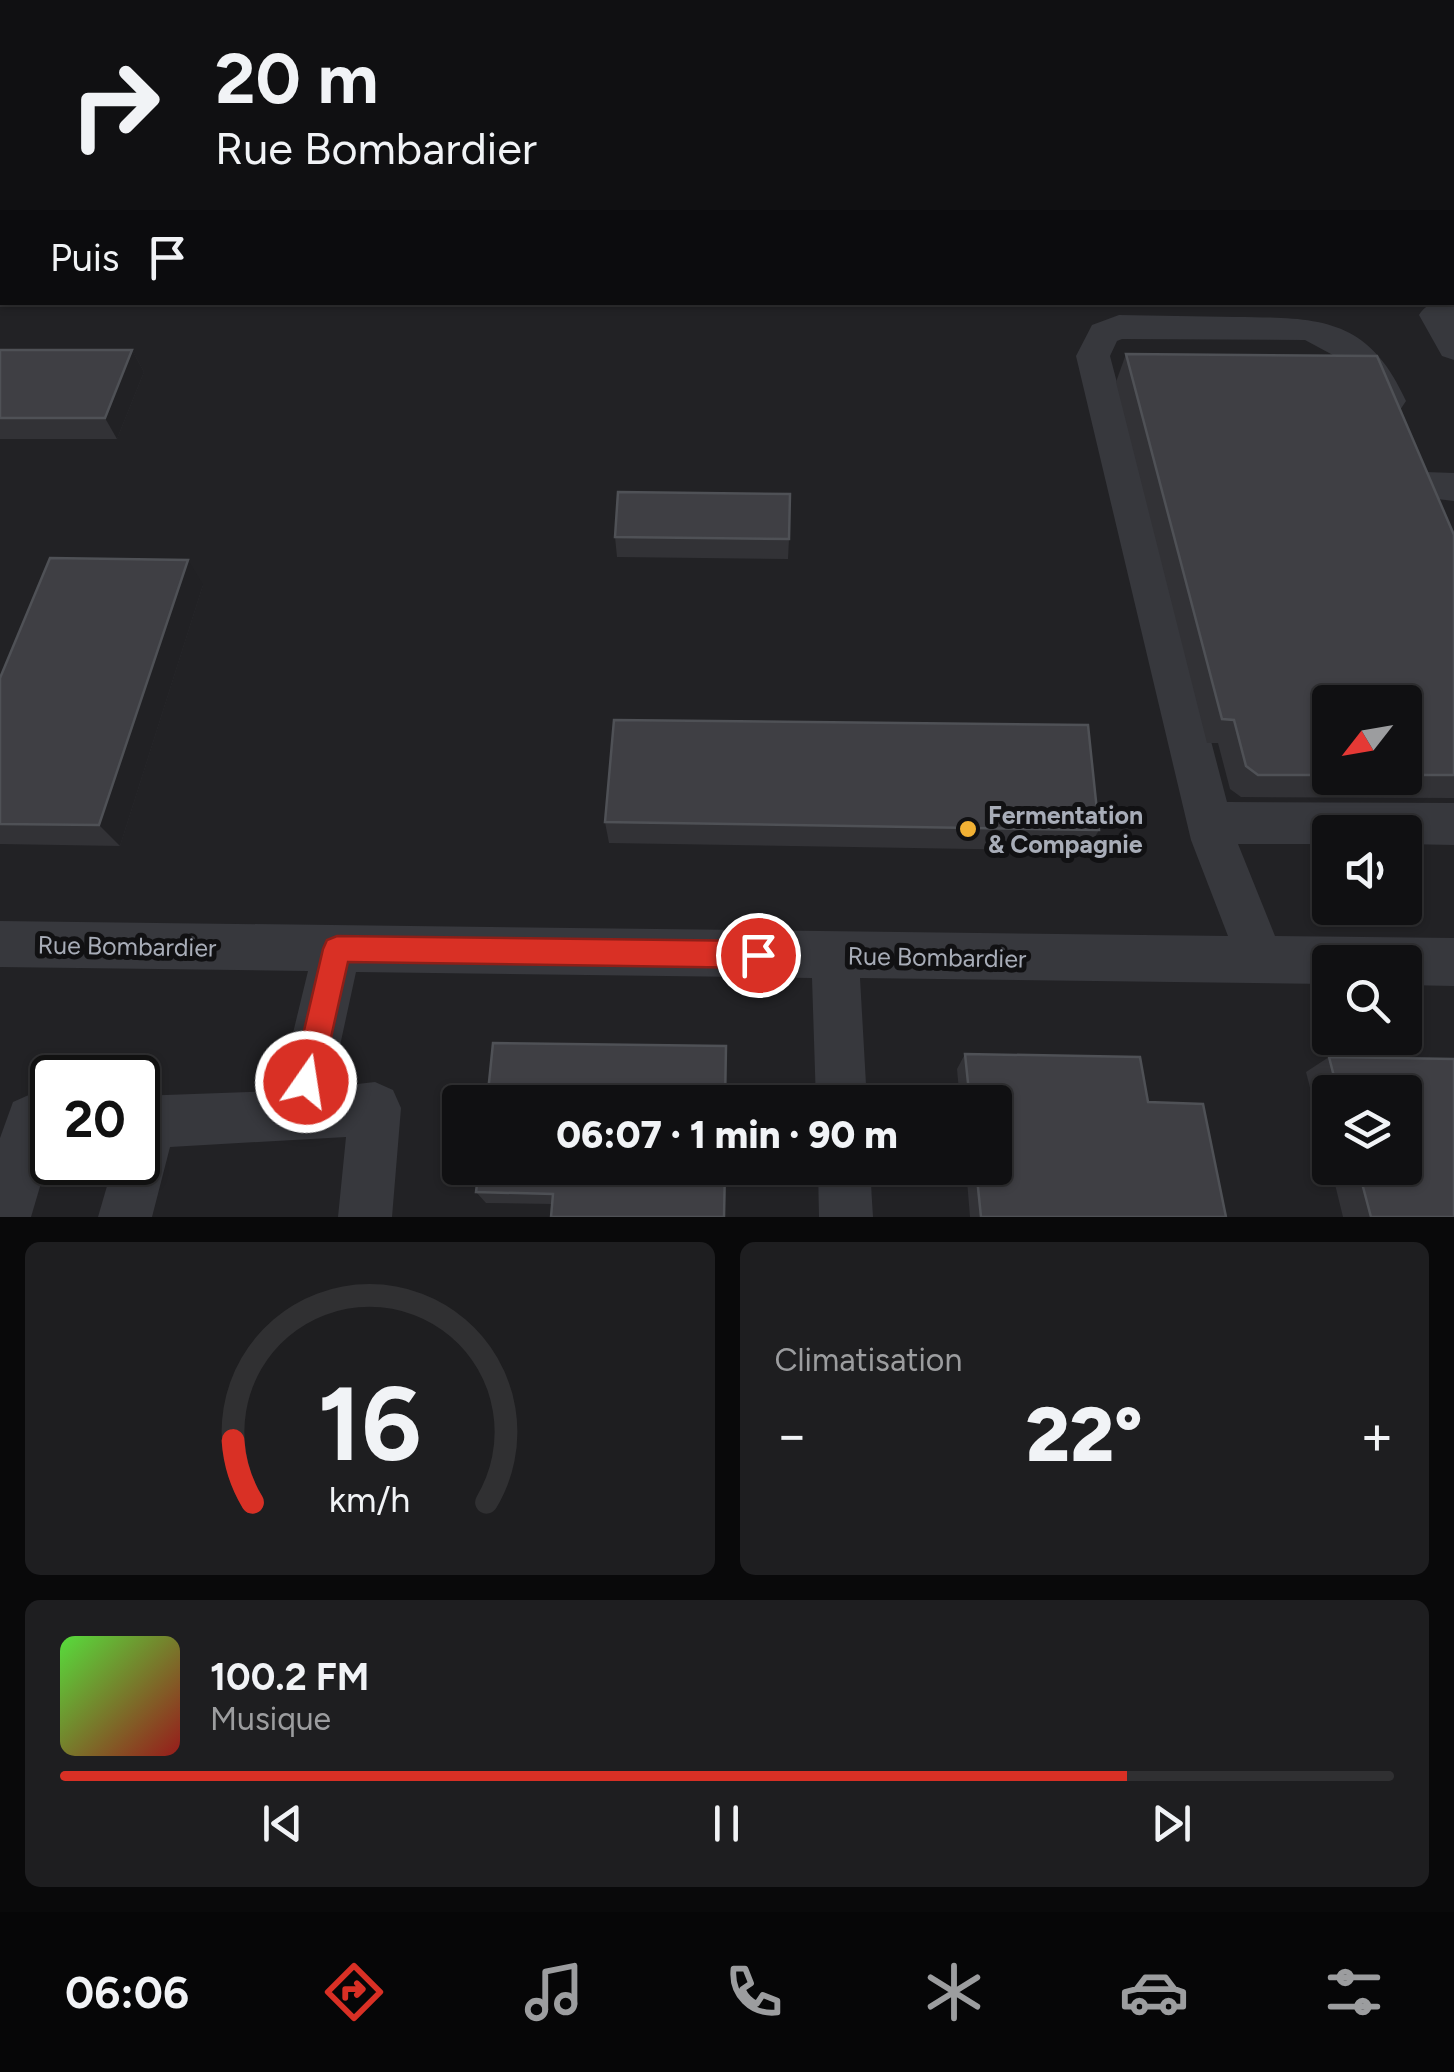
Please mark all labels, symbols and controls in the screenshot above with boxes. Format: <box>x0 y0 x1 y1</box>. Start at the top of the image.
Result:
text: 20 m <box>215 36 379 121</box>
icon: right <box>50 40 180 170</box>
text: Rue Bombardier <box>215 121 537 175</box>
icon: arrive <box>140 230 195 285</box>
text: Puis <box>50 235 120 281</box>
north arrow <box>1312 685 1422 795</box>
map controls <box>1312 685 1422 1185</box>
place label: Fermentation & Compagnie <box>988 800 1143 859</box>
button: sound <box>1312 815 1422 925</box>
marker: Fermentation & Compagnie <box>957 818 979 840</box>
pin <box>716 913 801 998</box>
icon: arrive <box>731 928 786 983</box>
street label: Rue Bombardier <box>37 929 217 963</box>
street label: Rue Bombardier <box>847 940 1027 974</box>
button: search <box>1312 945 1422 1055</box>
position arrow <box>254 1030 358 1134</box>
speed limit sign: 20 <box>30 1055 160 1185</box>
button: layers <box>1312 1075 1422 1185</box>
text: 06:07 · 1 min · 90 m <box>556 1112 898 1158</box>
text: Climatisation <box>775 1341 962 1379</box>
text: 16 <box>318 1361 422 1486</box>
text: 22° <box>1026 1390 1143 1480</box>
text: − <box>775 1402 809 1468</box>
text: + <box>1360 1402 1394 1468</box>
text: km/h <box>329 1478 411 1521</box>
text: 100.2 FM <box>210 1654 369 1700</box>
text: Musique <box>210 1700 331 1738</box>
icon: previous <box>255 1796 310 1851</box>
icon: pause <box>699 1796 754 1851</box>
icon: next <box>1144 1796 1199 1851</box>
icon: directions <box>319 1957 389 2027</box>
icon: music <box>519 1957 589 2027</box>
icon: phone <box>719 1957 789 2027</box>
icon: climate <box>919 1957 989 2027</box>
icon: car <box>1119 1957 1189 2027</box>
icon: filters <box>1319 1957 1389 2027</box>
text: 06:06 <box>65 1965 189 2019</box>

